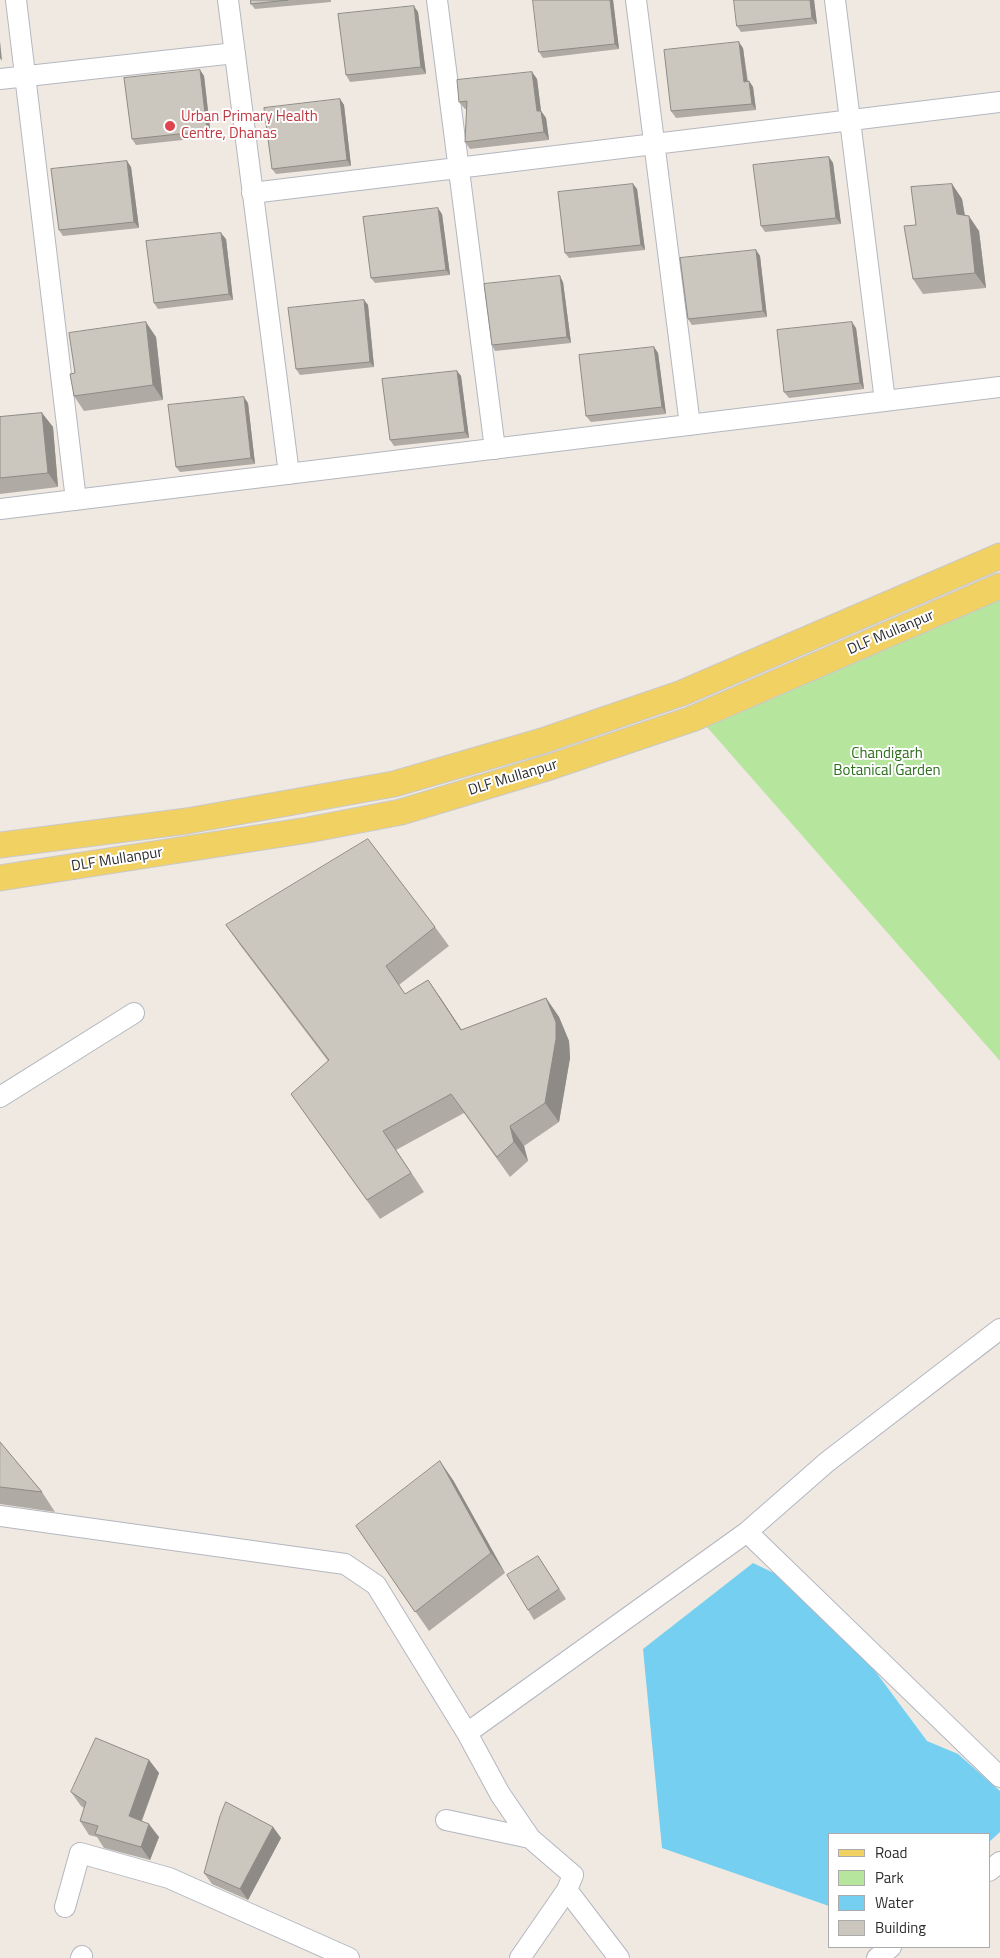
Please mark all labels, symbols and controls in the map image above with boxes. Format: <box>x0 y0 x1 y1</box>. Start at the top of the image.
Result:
place label: Urban Primary Health Centre, Dhanas <box>181 108 318 143</box>
marker: Urban Primary Health Centre, Dhanas <box>163 119 177 133</box>
street label: DLF Mullanpur <box>845 607 937 659</box>
park label: Chandigarh Botanical Garden <box>833 745 941 780</box>
street label: DLF Mullanpur <box>466 756 560 800</box>
street label: DLF Mullanpur <box>70 844 164 876</box>
legend <box>828 1833 990 1948</box>
text: Road <box>875 1841 907 1864</box>
text: Park <box>875 1866 904 1889</box>
text: Water <box>875 1891 914 1914</box>
text: Building <box>875 1916 926 1939</box>

